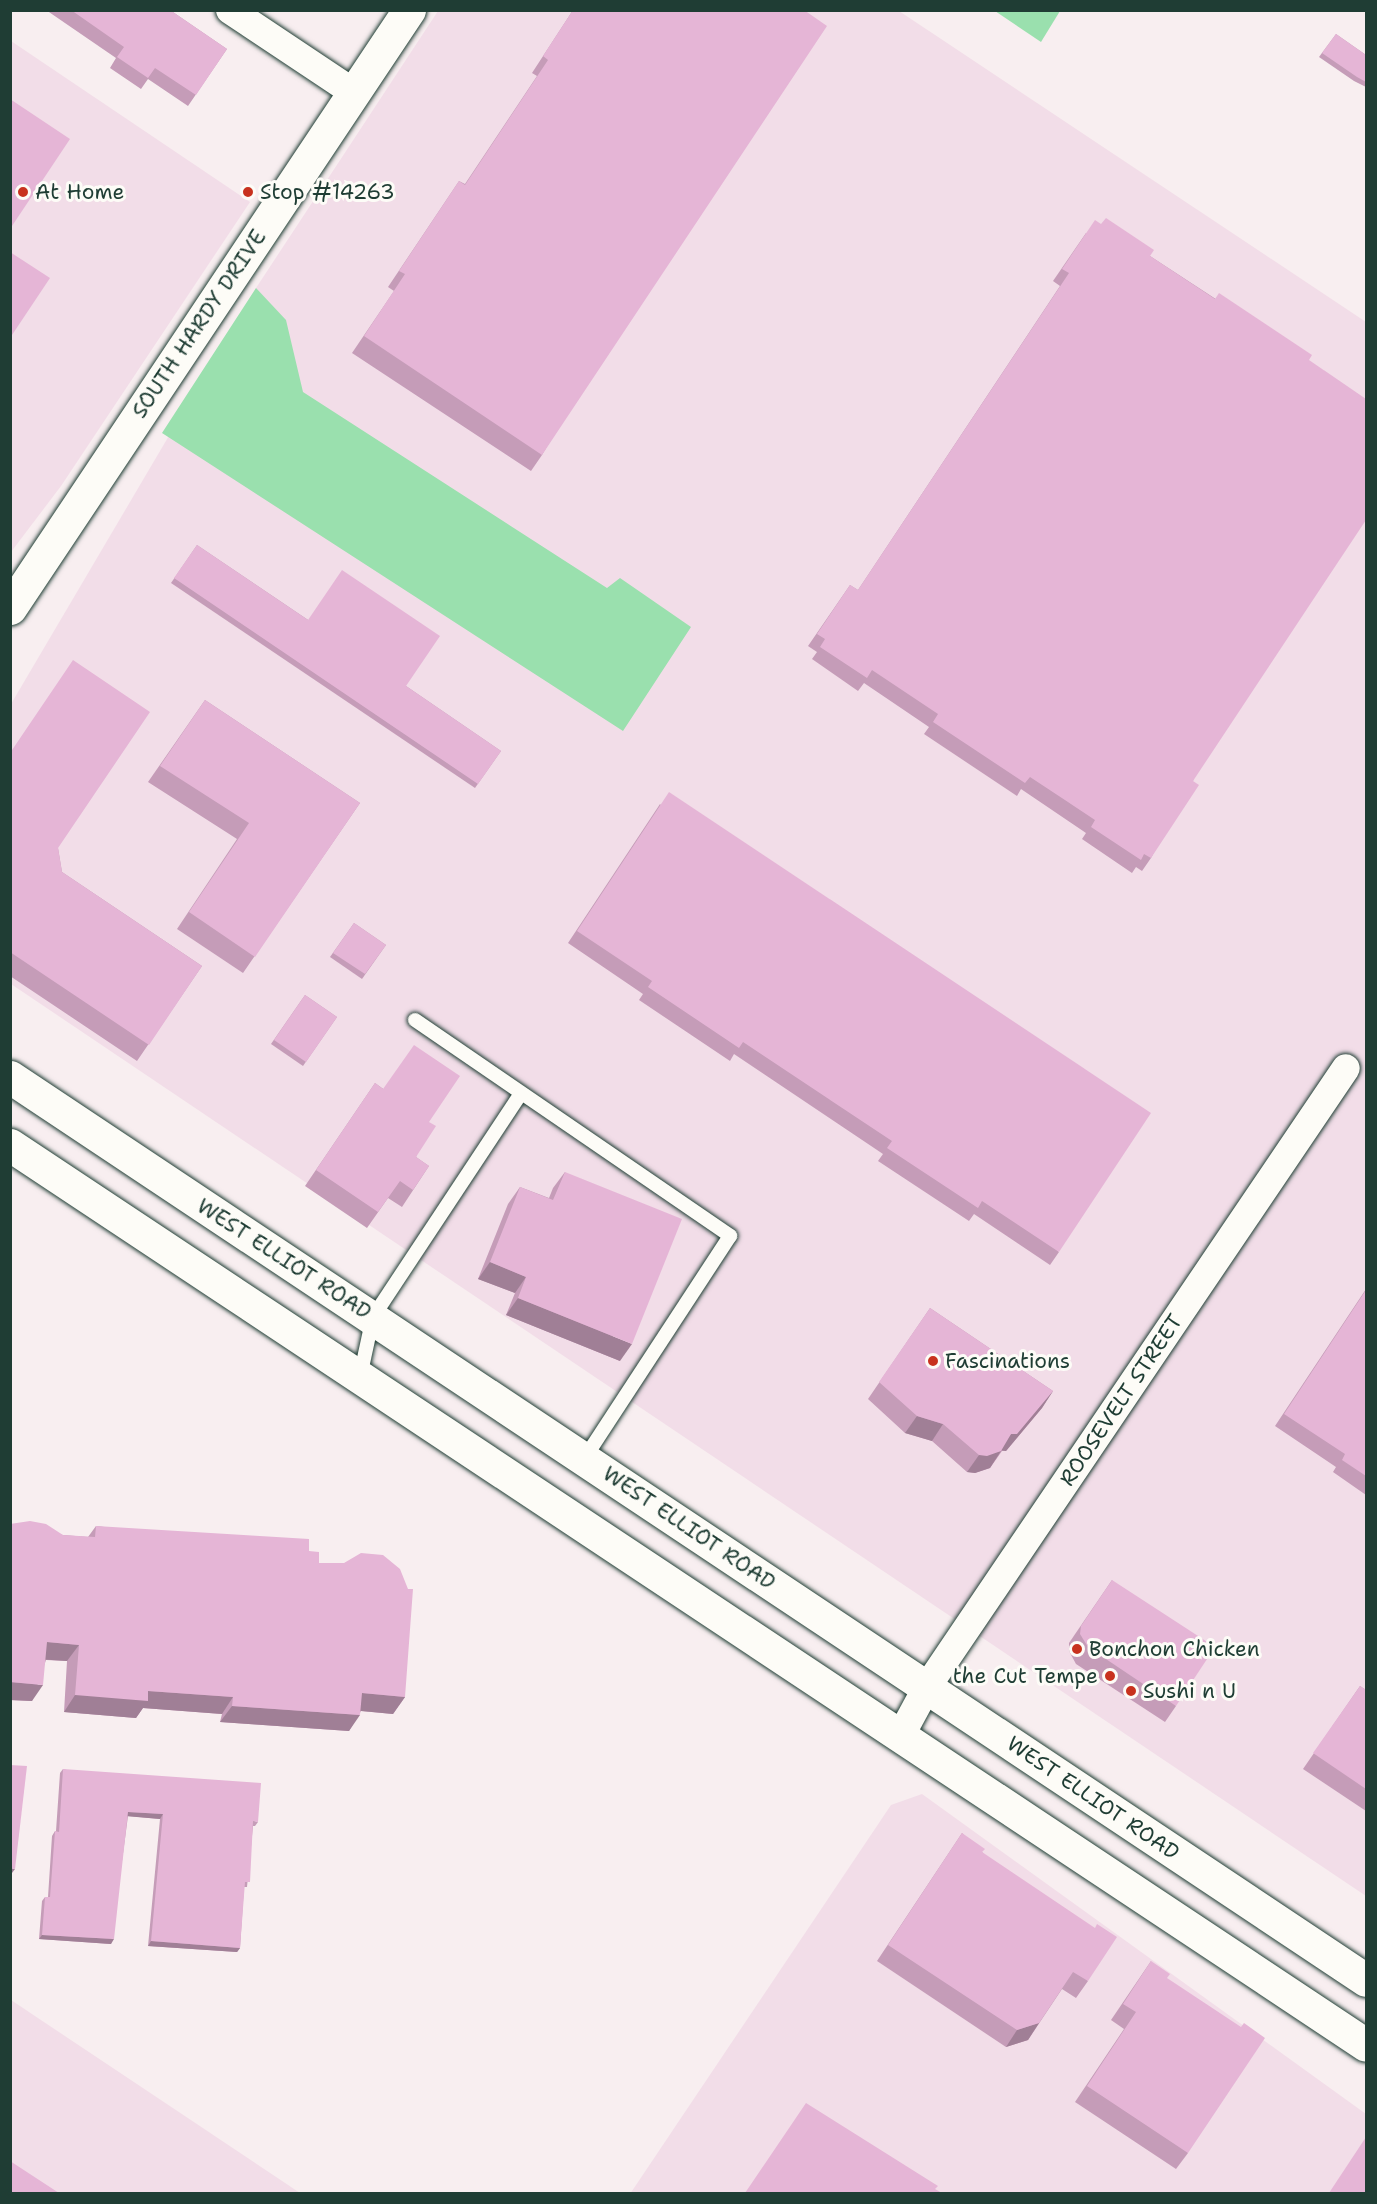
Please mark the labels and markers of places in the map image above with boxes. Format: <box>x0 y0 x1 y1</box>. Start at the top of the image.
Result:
place label: At Home <box>35 179 124 205</box>
place label: Stop #14263 <box>260 179 395 205</box>
marker: At Home <box>16 185 30 199</box>
marker: Stop #14263 <box>241 185 255 199</box>
place label: Fascinations <box>945 1348 1070 1374</box>
marker: Fascinations <box>926 1354 940 1368</box>
place label: Bonchon Chicken <box>1089 1636 1259 1662</box>
marker: Bonchon Chicken <box>1070 1642 1084 1656</box>
place label: the Cut Tempe <box>953 1663 1098 1689</box>
marker: the Cut Tempe <box>1103 1669 1117 1683</box>
place label: Sushi n U <box>1143 1678 1236 1704</box>
marker: Sushi n U <box>1124 1684 1138 1698</box>

